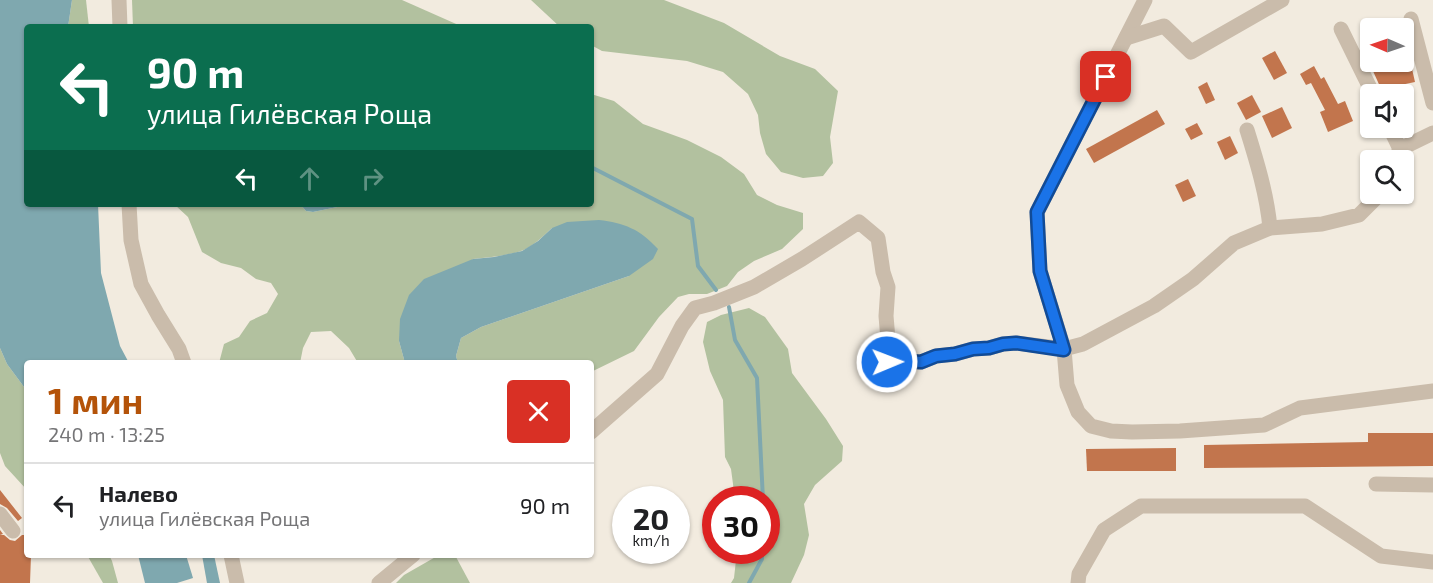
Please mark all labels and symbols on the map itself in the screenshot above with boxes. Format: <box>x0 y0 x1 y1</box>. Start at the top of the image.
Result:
north arrow <box>1360 18 1414 72</box>
pin <box>1080 51 1131 102</box>
position arrow <box>855 330 919 394</box>
speed limit sign: 30 <box>702 486 780 564</box>

